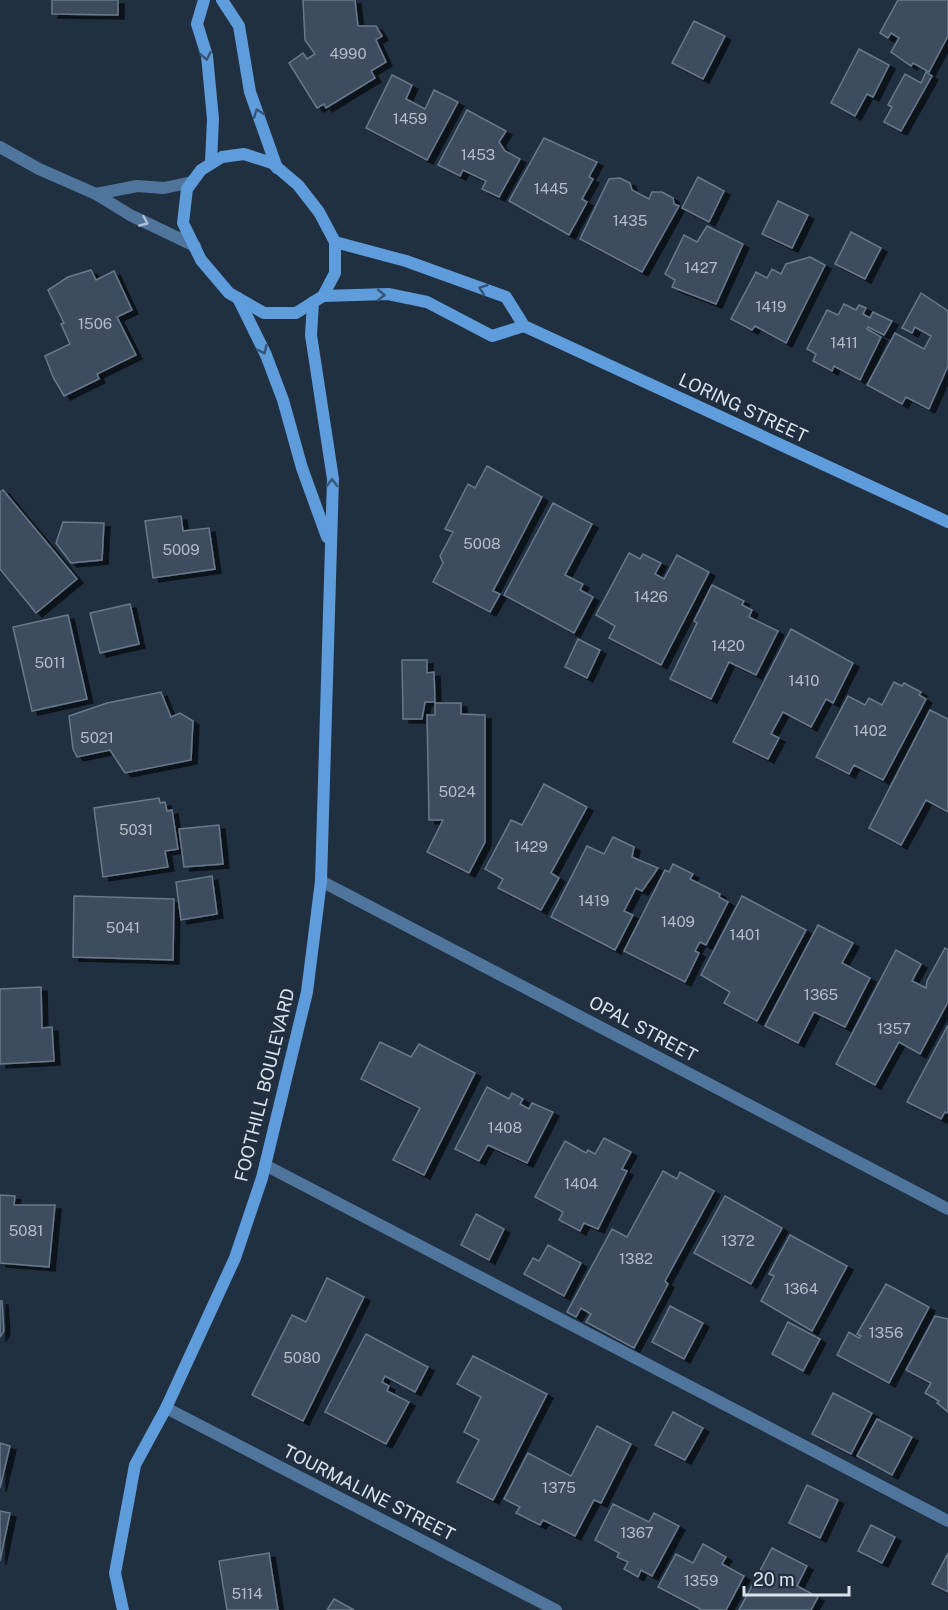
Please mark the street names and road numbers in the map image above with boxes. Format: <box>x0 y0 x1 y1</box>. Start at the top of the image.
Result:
street label: LORING STREET <box>675 369 811 447</box>
street label: FOOTHILL BOULEVARD <box>230 986 299 1184</box>
street label: OPAL STREET <box>586 991 701 1066</box>
street label: TOURMALINE STREET <box>280 1440 459 1545</box>

